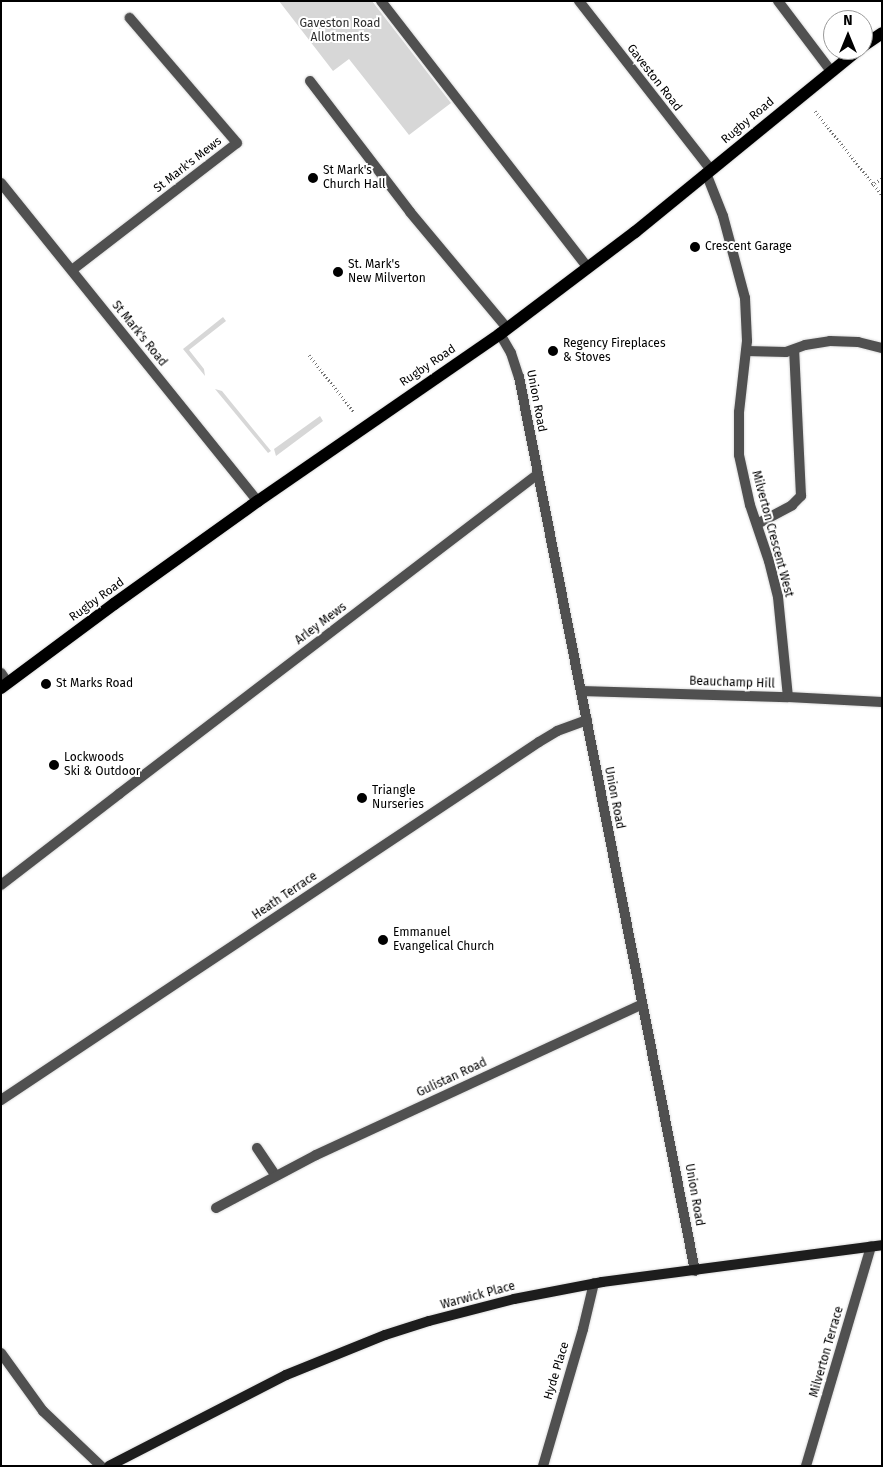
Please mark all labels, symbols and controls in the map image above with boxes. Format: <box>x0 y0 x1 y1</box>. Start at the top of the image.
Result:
north arrow <box>823 10 873 60</box>
text: N <box>843 12 853 29</box>
park label: Gaveston Road Allotments <box>300 17 380 45</box>
street label: Gaveston Road <box>623 42 685 114</box>
street label: Rugby Road <box>719 95 777 147</box>
street label: St Mark's Mews <box>151 134 225 196</box>
place label: St Mark's Church Hall <box>323 164 385 192</box>
marker: St Mark's Church Hall <box>307 172 319 184</box>
place label: Crescent Garage <box>705 240 792 254</box>
marker: Crescent Garage <box>689 241 701 253</box>
place label: St. Mark's New Milverton <box>348 258 426 286</box>
marker: St. Mark's New Milverton <box>332 266 344 278</box>
street label: St Mark's Road <box>108 299 170 369</box>
place label: Regency Fireplaces & Stoves <box>563 337 665 365</box>
street label: Rugby Road <box>397 342 459 390</box>
marker: Regency Fireplaces & Stoves <box>547 345 559 357</box>
street label: Union Road <box>523 369 549 433</box>
street label: Milverton Crescent West <box>748 469 796 599</box>
street label: Rugby Road <box>67 575 127 625</box>
street label: Arley Mews <box>292 600 350 648</box>
street label: Beauchamp Hill <box>689 674 775 692</box>
place label: St Marks Road <box>56 677 133 691</box>
marker: St Marks Road <box>40 678 52 690</box>
place label: Lockwoods Ski & Outdoor <box>64 751 140 779</box>
marker: Lockwoods Ski & Outdoor <box>48 759 60 771</box>
street label: Union Road <box>601 766 627 830</box>
place label: Triangle Nurseries <box>372 784 424 812</box>
marker: Triangle Nurseries <box>356 792 368 804</box>
street label: Heath Terrace <box>250 869 320 923</box>
place label: Emmanuel Evangelical Church <box>393 926 494 954</box>
marker: Emmanuel Evangelical Church <box>377 934 389 946</box>
street label: Gulistan Road <box>415 1055 489 1101</box>
street label: Union Road <box>681 1163 707 1227</box>
street label: Warwick Place <box>439 1279 517 1313</box>
street label: Milverton Terrace <box>807 1305 847 1399</box>
street label: Hyde Place <box>541 1340 573 1402</box>

